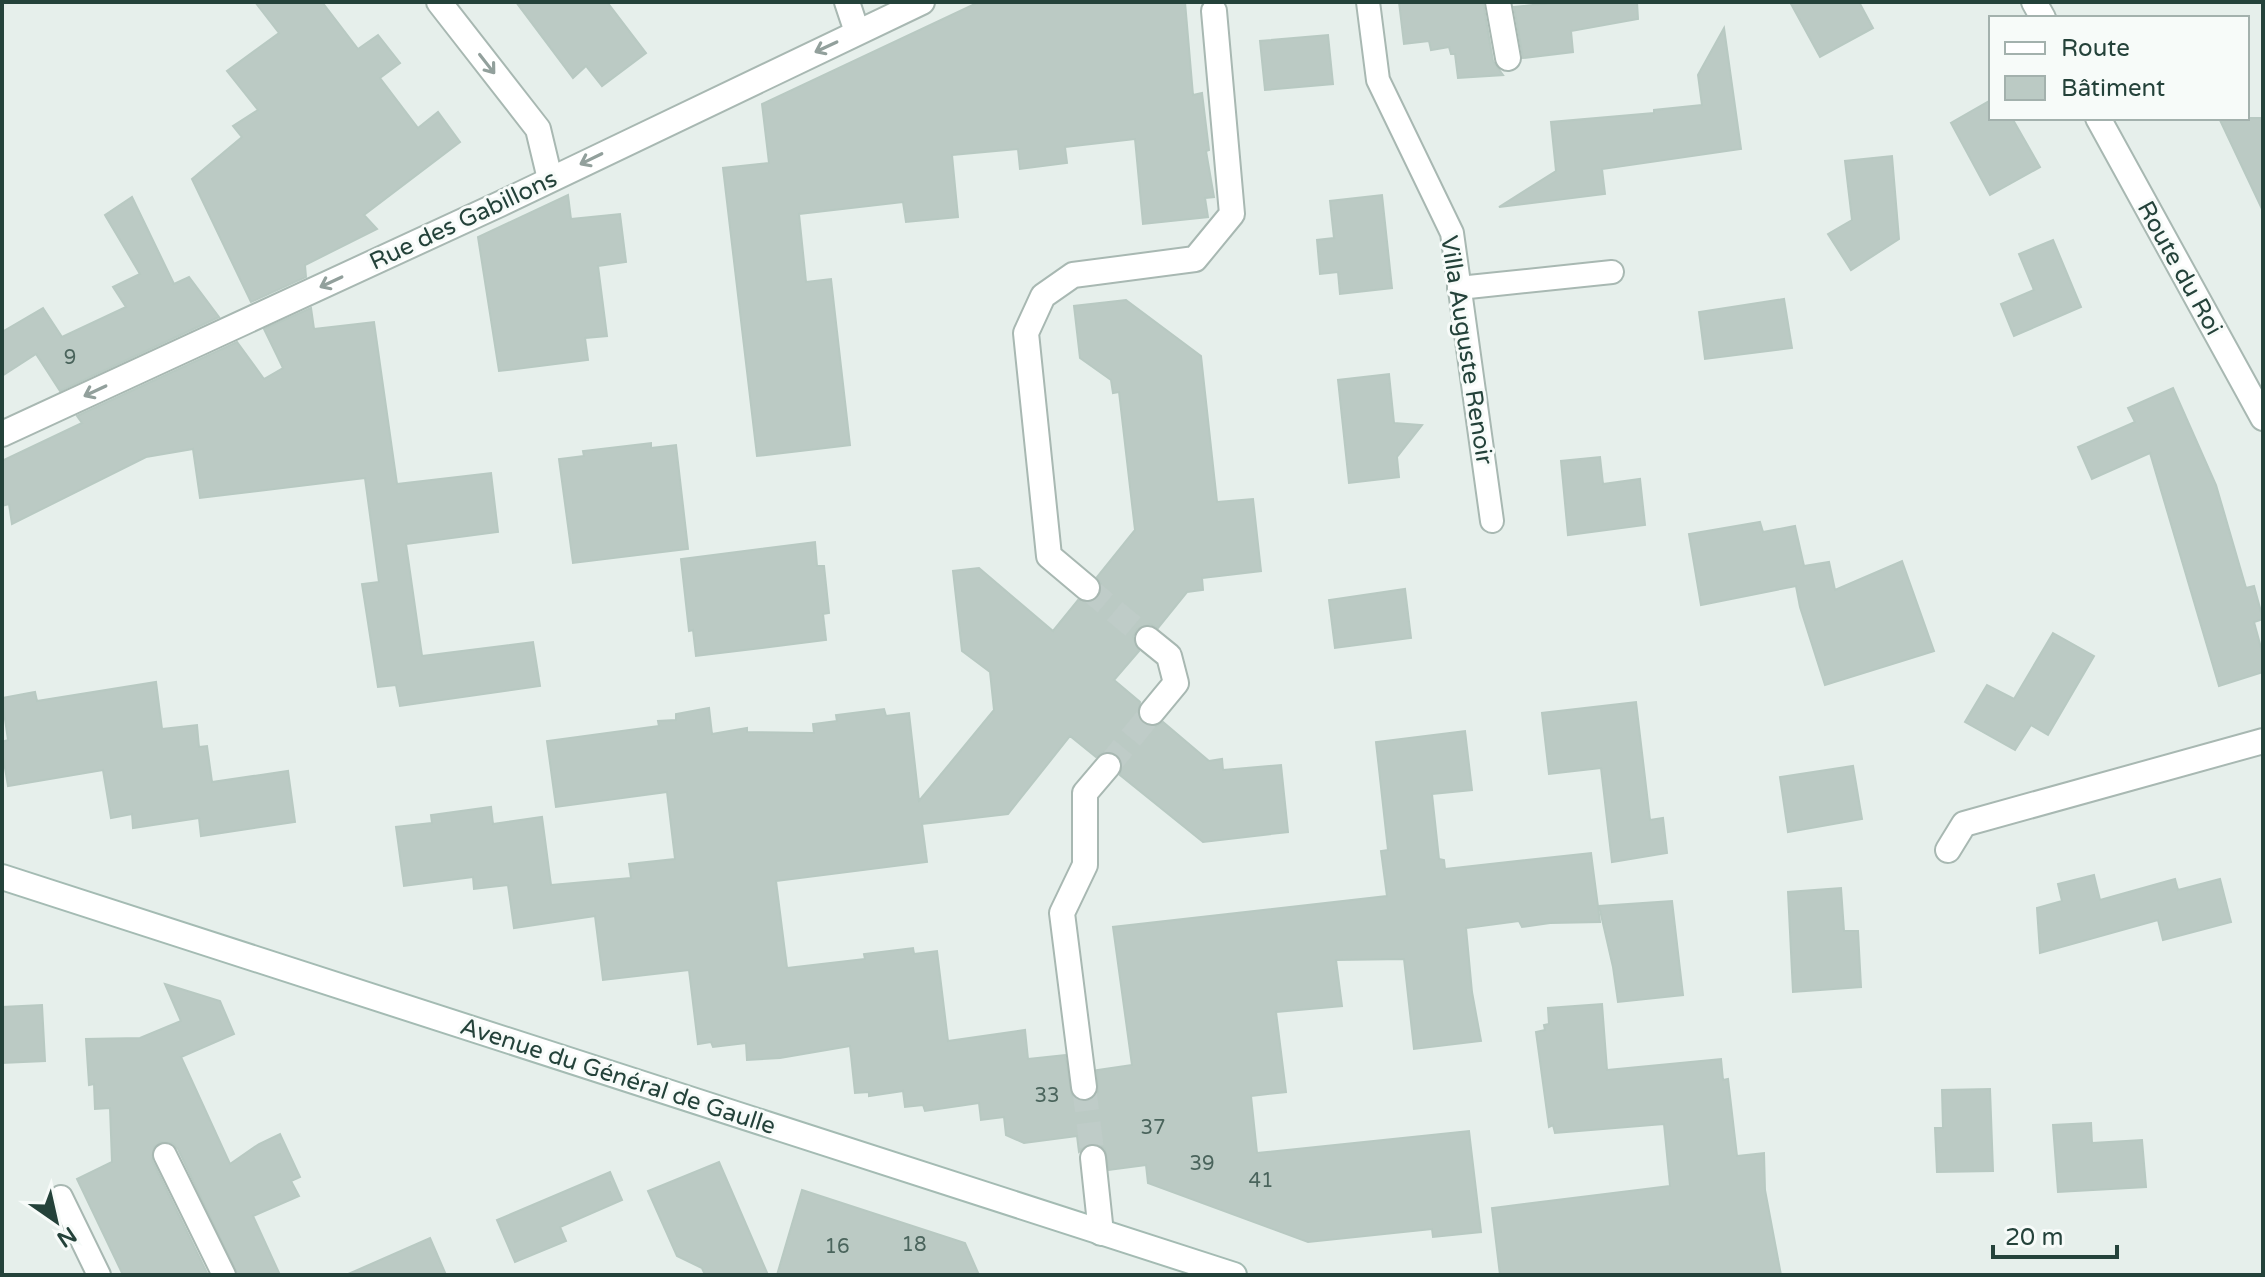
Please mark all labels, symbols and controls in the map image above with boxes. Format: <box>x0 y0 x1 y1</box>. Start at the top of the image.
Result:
legend <box>1989 16 2249 120</box>
text: Route <box>2061 34 2130 63</box>
one-way arrow <box>814 40 838 55</box>
one-way arrow <box>478 52 495 74</box>
text: Bâtiment <box>2061 74 2165 103</box>
one-way arrow <box>580 152 604 167</box>
street label: Rue des Gabillons <box>365 164 562 277</box>
street label: Route du Roi <box>2131 196 2228 340</box>
street label: Villa Auguste Renoir <box>1434 234 1499 467</box>
one-way arrow <box>319 275 343 290</box>
house number: 9 <box>64 346 76 370</box>
one-way arrow <box>83 384 107 399</box>
street label: Avenue du Général de Gaulle <box>457 1012 779 1141</box>
house number: 33 <box>1034 1084 1060 1108</box>
house number: 37 <box>1140 1116 1166 1140</box>
house number: 39 <box>1189 1152 1215 1176</box>
house number: 41 <box>1248 1169 1274 1193</box>
north arrow <box>16 1181 96 1261</box>
scale bar <box>1993 1209 2117 1259</box>
text: N <box>52 1221 81 1252</box>
text: 20 m <box>2005 1223 2063 1252</box>
house number: 18 <box>901 1233 927 1257</box>
house number: 16 <box>824 1235 850 1259</box>

